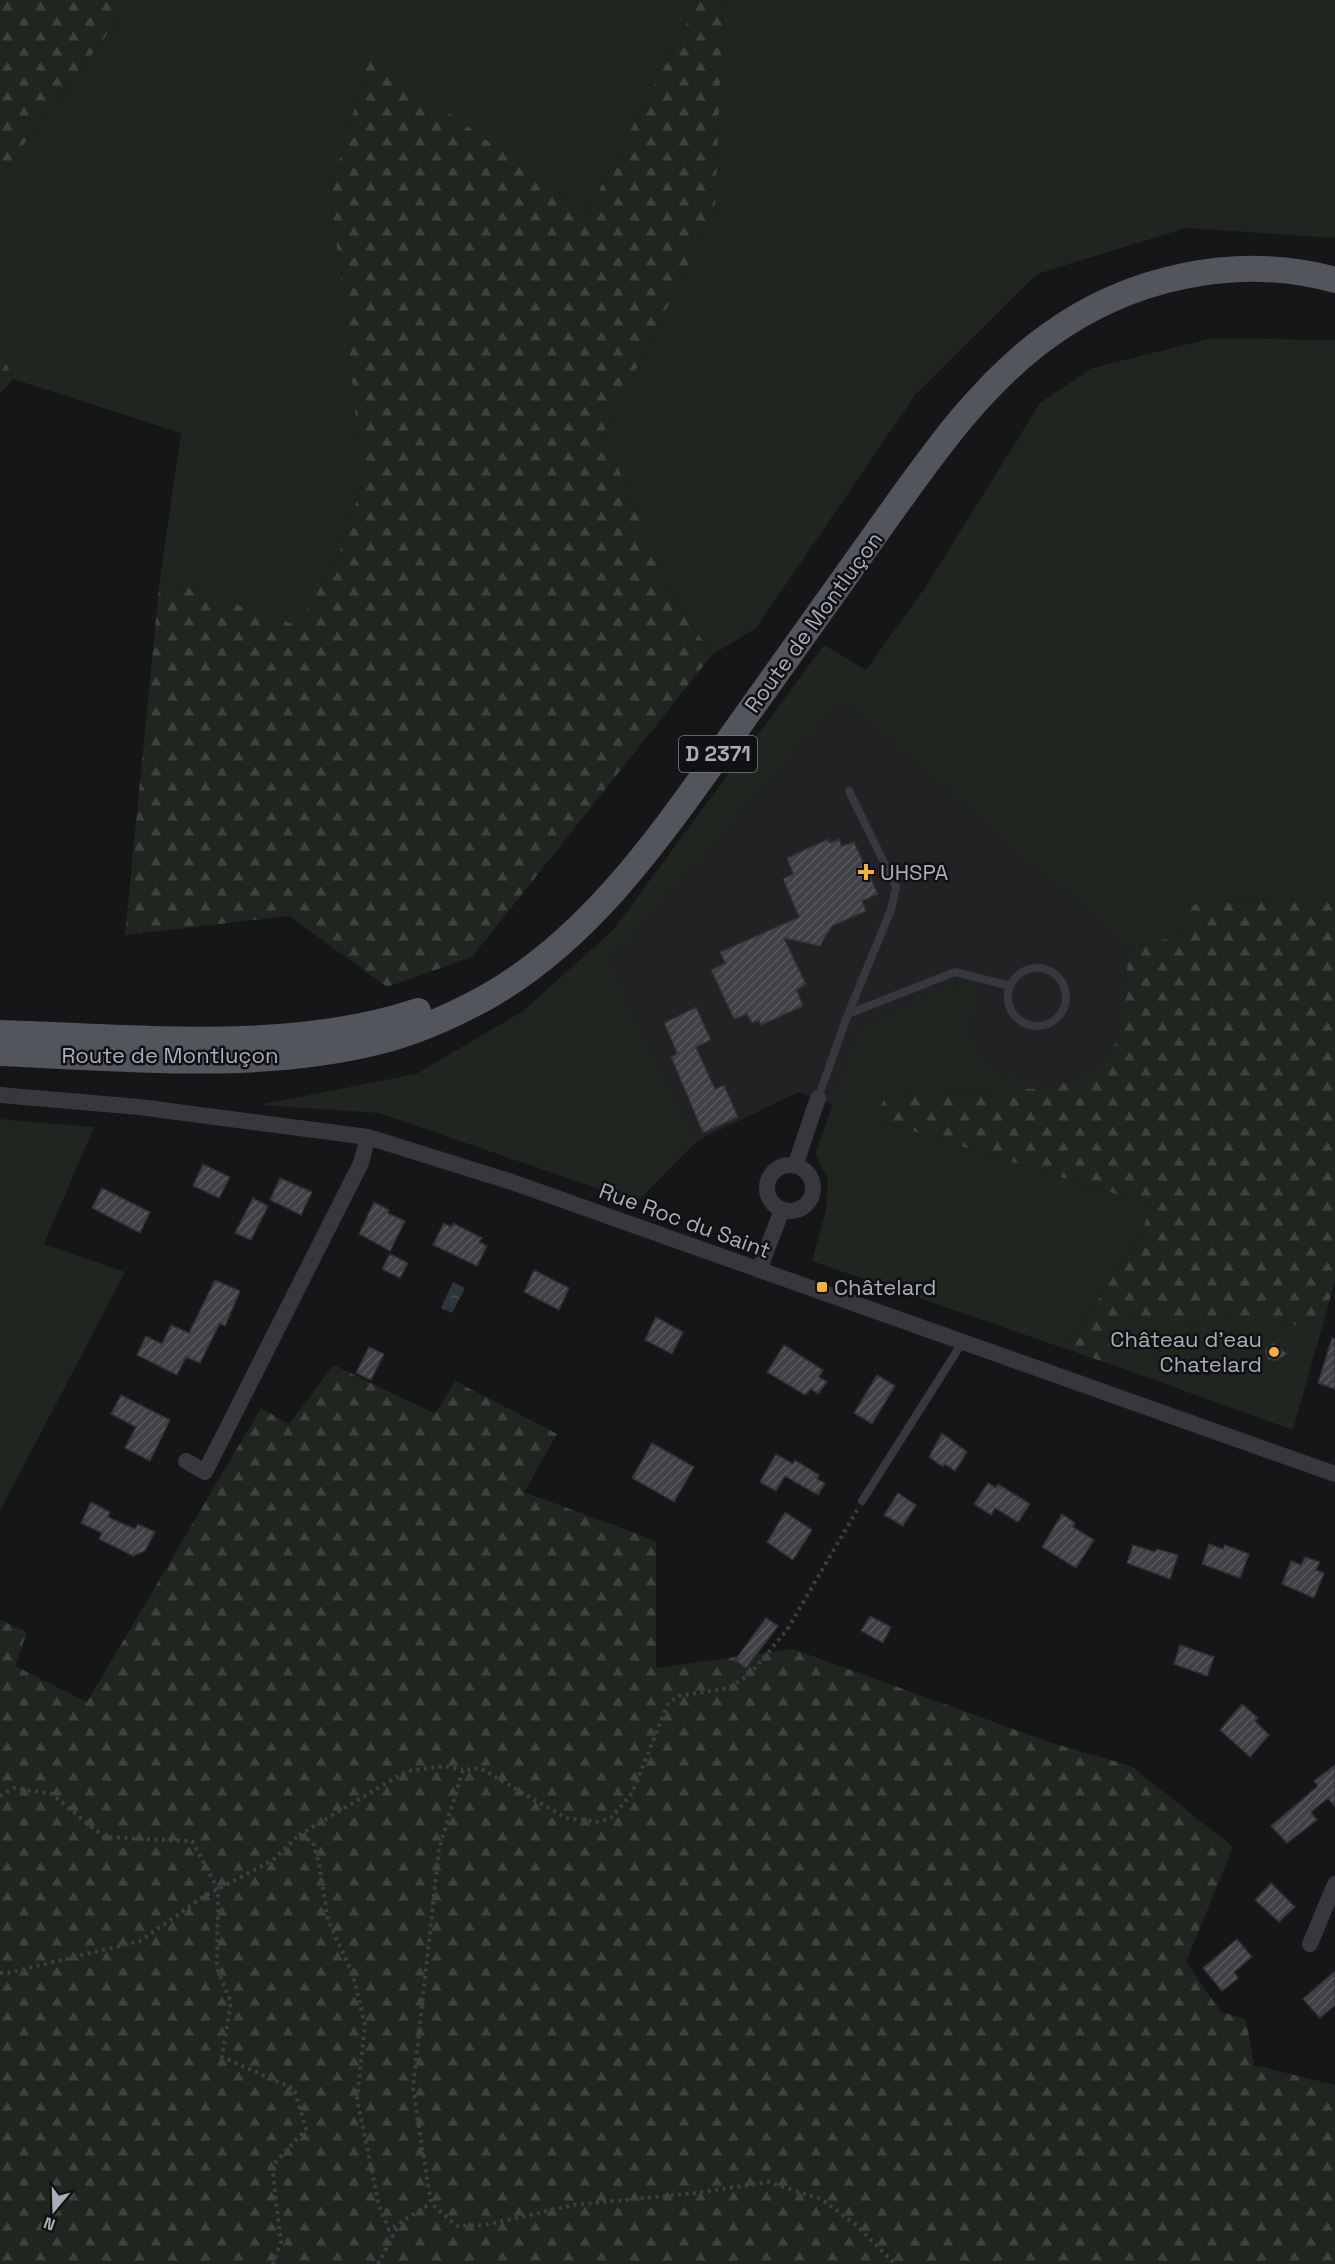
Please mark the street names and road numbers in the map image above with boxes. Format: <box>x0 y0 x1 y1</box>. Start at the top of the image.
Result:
street label: Route de Montluçon <box>738 526 888 718</box>
road number: D 2371 <box>679 736 757 772</box>
street label: Route de Montluçon <box>61 1041 279 1069</box>
street label: Rue Roc du Saint <box>595 1176 775 1264</box>

